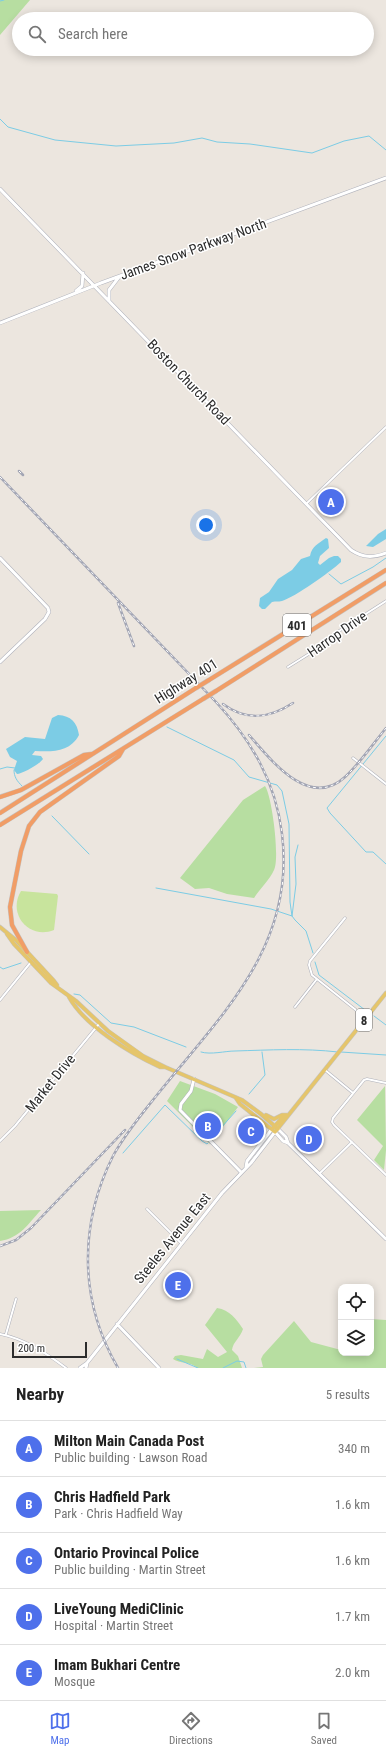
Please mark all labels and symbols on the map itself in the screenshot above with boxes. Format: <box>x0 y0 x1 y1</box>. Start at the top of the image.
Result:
street label: James Snow Parkway North <box>118 215 268 283</box>
street label: Boston Church Road <box>144 336 234 428</box>
pin: A <box>318 487 344 517</box>
your location <box>196 515 216 535</box>
street label: Harrop Drive <box>304 607 370 660</box>
road number: 401 <box>283 614 311 636</box>
street label: Highway 401 <box>152 655 220 707</box>
road number: 8 <box>356 1009 372 1031</box>
street label: Market Drive <box>22 1051 78 1115</box>
pin: B <box>195 1111 221 1141</box>
pin: C <box>238 1116 264 1146</box>
pin: D <box>296 1124 322 1154</box>
street label: Steeles Avenue East <box>130 1189 214 1287</box>
pin: E <box>165 1270 191 1300</box>
scale bar <box>12 1340 87 1359</box>

